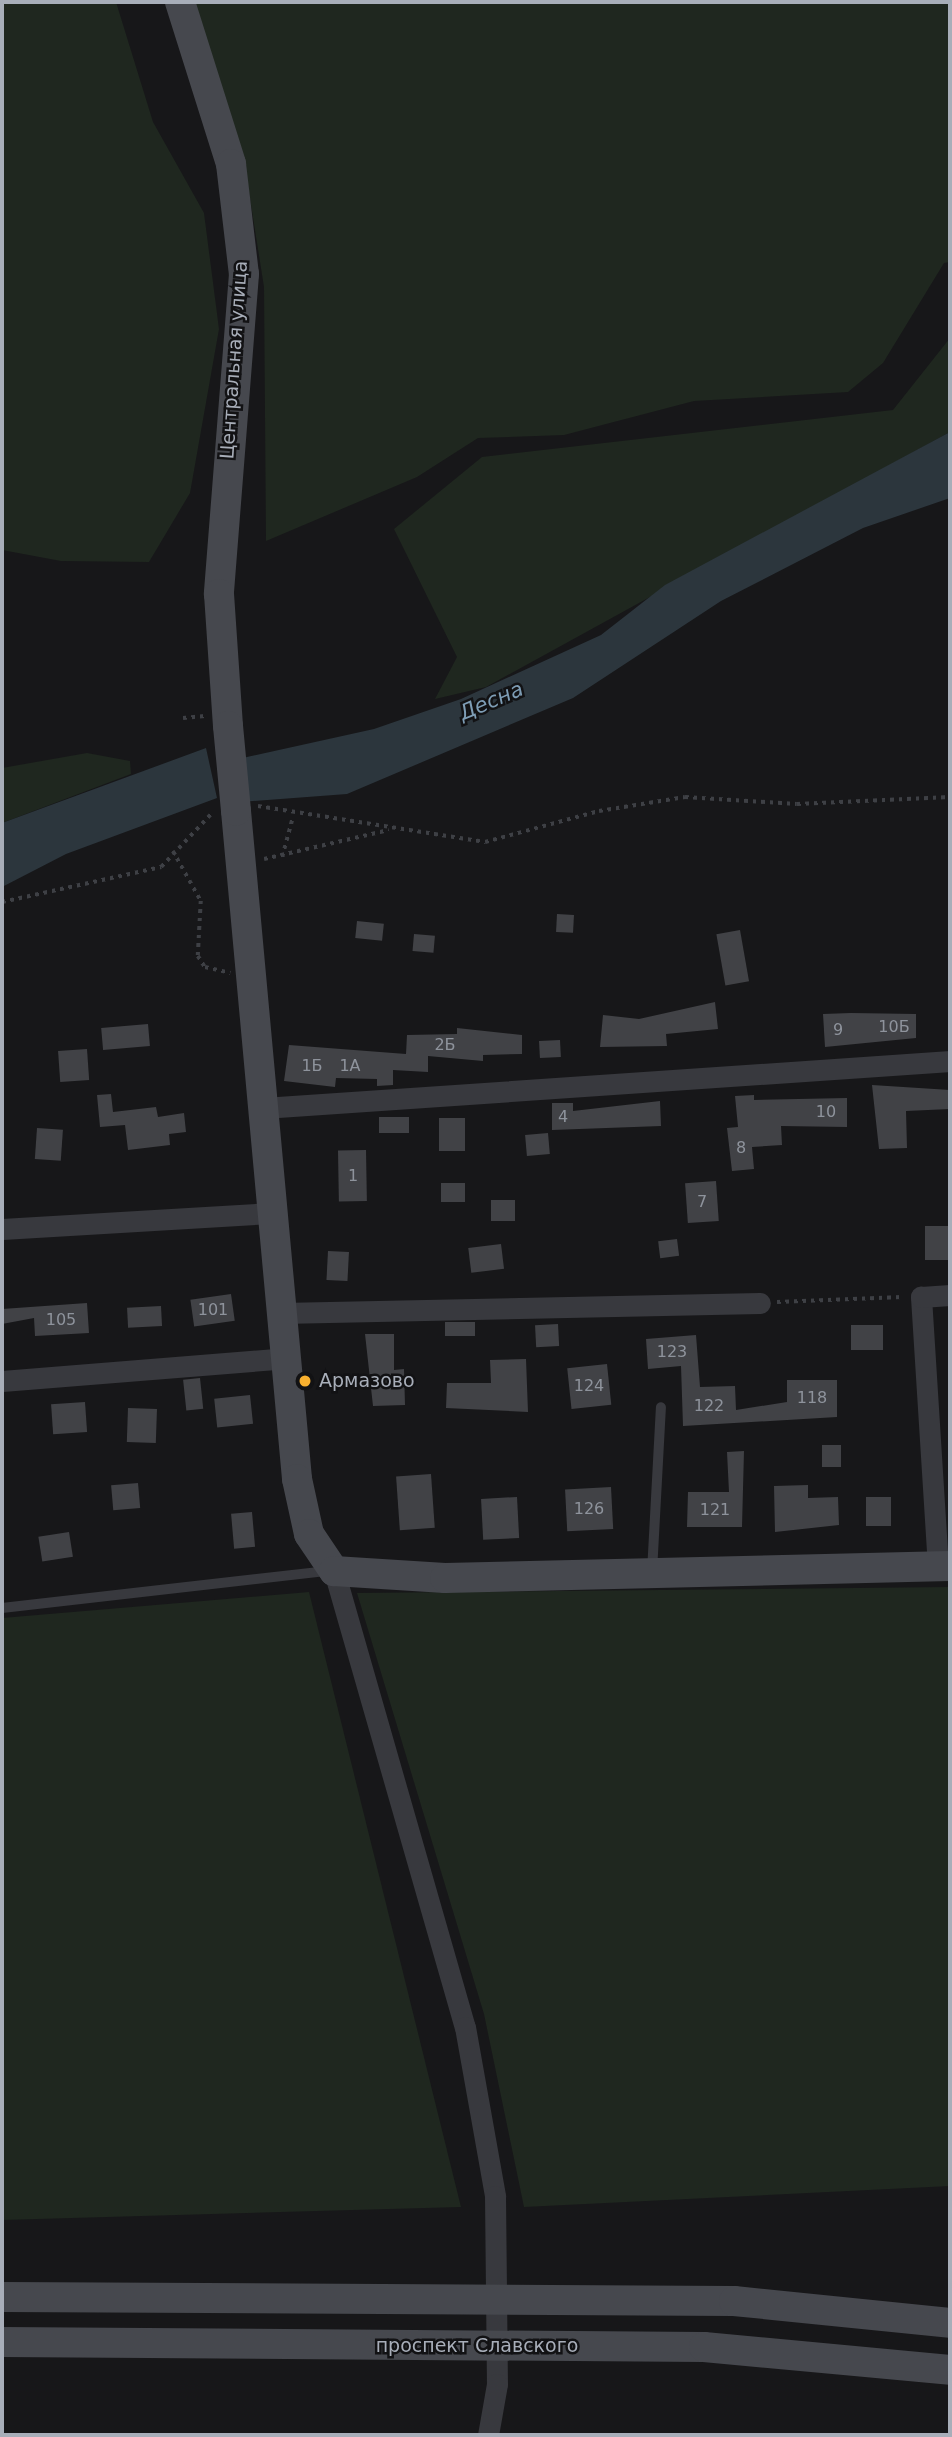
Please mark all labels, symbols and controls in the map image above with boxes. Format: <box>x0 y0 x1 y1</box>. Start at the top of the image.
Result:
street label: Центральная улица <box>216 260 252 460</box>
water label: Десна <box>455 676 527 726</box>
house number: 10Б <box>878 1017 910 1037</box>
house number: 9 <box>833 1020 843 1040</box>
house number: 2Б <box>434 1035 456 1055</box>
house number: 1Б <box>301 1056 323 1076</box>
house number: 1А <box>339 1056 361 1076</box>
house number: 10 <box>816 1102 836 1122</box>
house number: 4 <box>558 1107 568 1127</box>
house number: 8 <box>736 1138 746 1158</box>
house number: 1 <box>348 1166 358 1186</box>
house number: 7 <box>697 1192 707 1212</box>
house number: 101 <box>198 1300 228 1320</box>
house number: 105 <box>46 1310 76 1330</box>
house number: 123 <box>657 1342 687 1362</box>
place label: Армазово <box>319 1370 415 1392</box>
marker: Армазово <box>297 1373 313 1389</box>
house number: 124 <box>574 1376 604 1396</box>
house number: 118 <box>797 1388 827 1408</box>
house number: 122 <box>694 1396 724 1416</box>
house number: 126 <box>574 1499 604 1519</box>
house number: 121 <box>700 1500 730 1520</box>
street label: проспект Славского <box>376 2335 578 2357</box>

